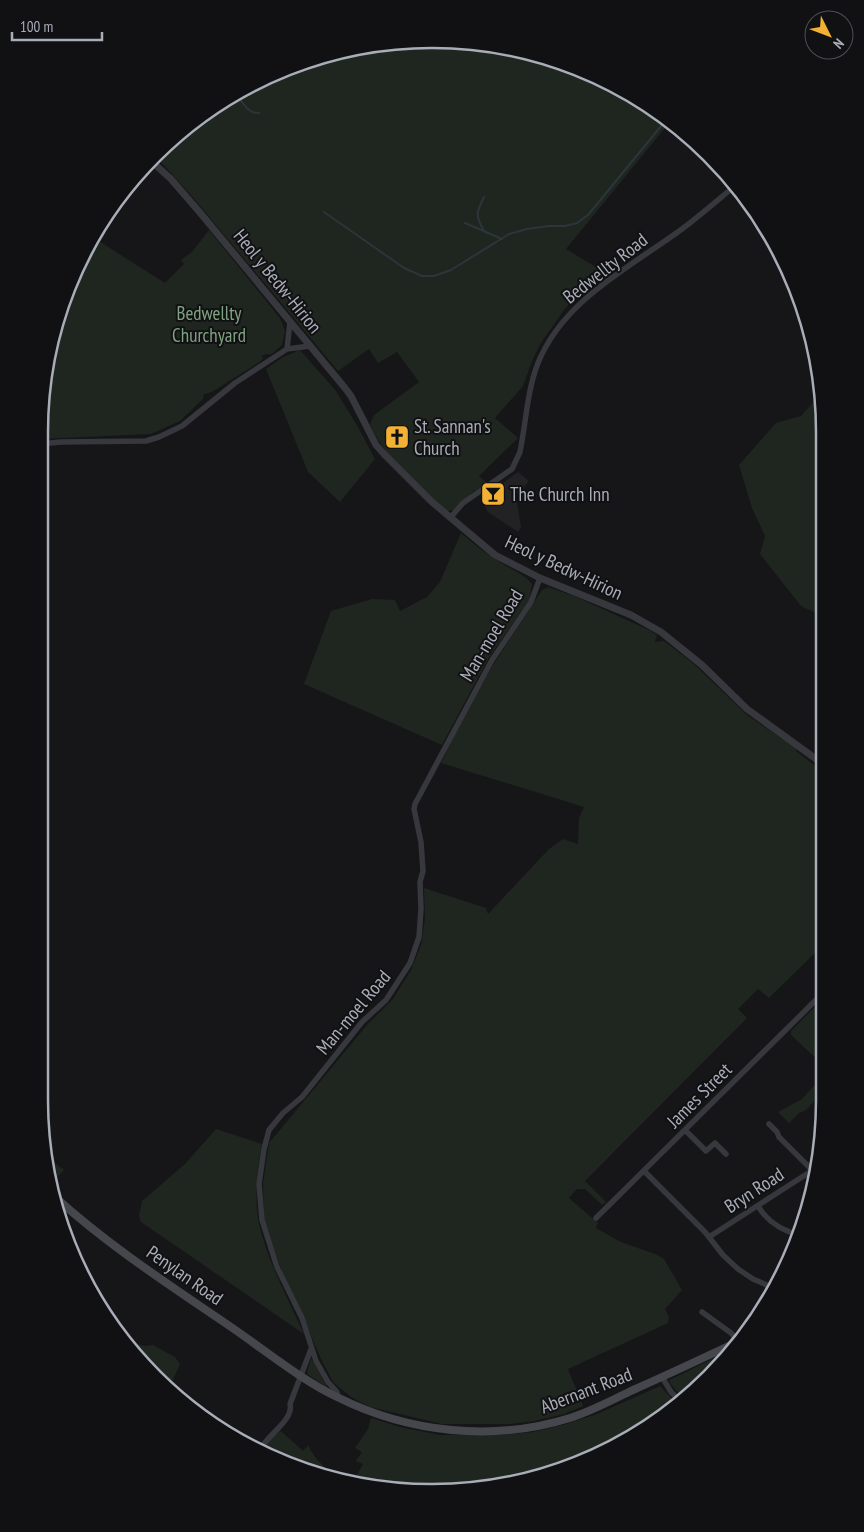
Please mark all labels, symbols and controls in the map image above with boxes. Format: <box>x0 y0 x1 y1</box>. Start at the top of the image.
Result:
scale bar <box>12 10 102 42</box>
north arrow <box>804 10 854 60</box>
text: 100 m <box>20 17 53 36</box>
text: N <box>829 35 848 53</box>
street label: Heol y Bedw-Hirion <box>229 224 327 338</box>
street label: Bedwellty Road <box>558 227 652 309</box>
park label: Bedwellty Churchyard <box>172 301 246 347</box>
place label: St. Sannan's Church <box>414 414 491 460</box>
church icon: St. Sannan's Church <box>384 424 410 450</box>
bar icon: The Church Inn <box>480 481 506 507</box>
place label: The Church Inn <box>510 482 610 506</box>
street label: Heol y Bedw-Hirion <box>501 529 627 605</box>
street label: Man-moel Road <box>454 585 528 685</box>
street label: Man-moel Road <box>311 965 395 1059</box>
street label: James Street <box>661 1057 737 1133</box>
street label: Bryn Road <box>720 1162 788 1218</box>
street label: Penylan Road <box>142 1240 228 1310</box>
street label: Abernant Road <box>537 1362 635 1418</box>

